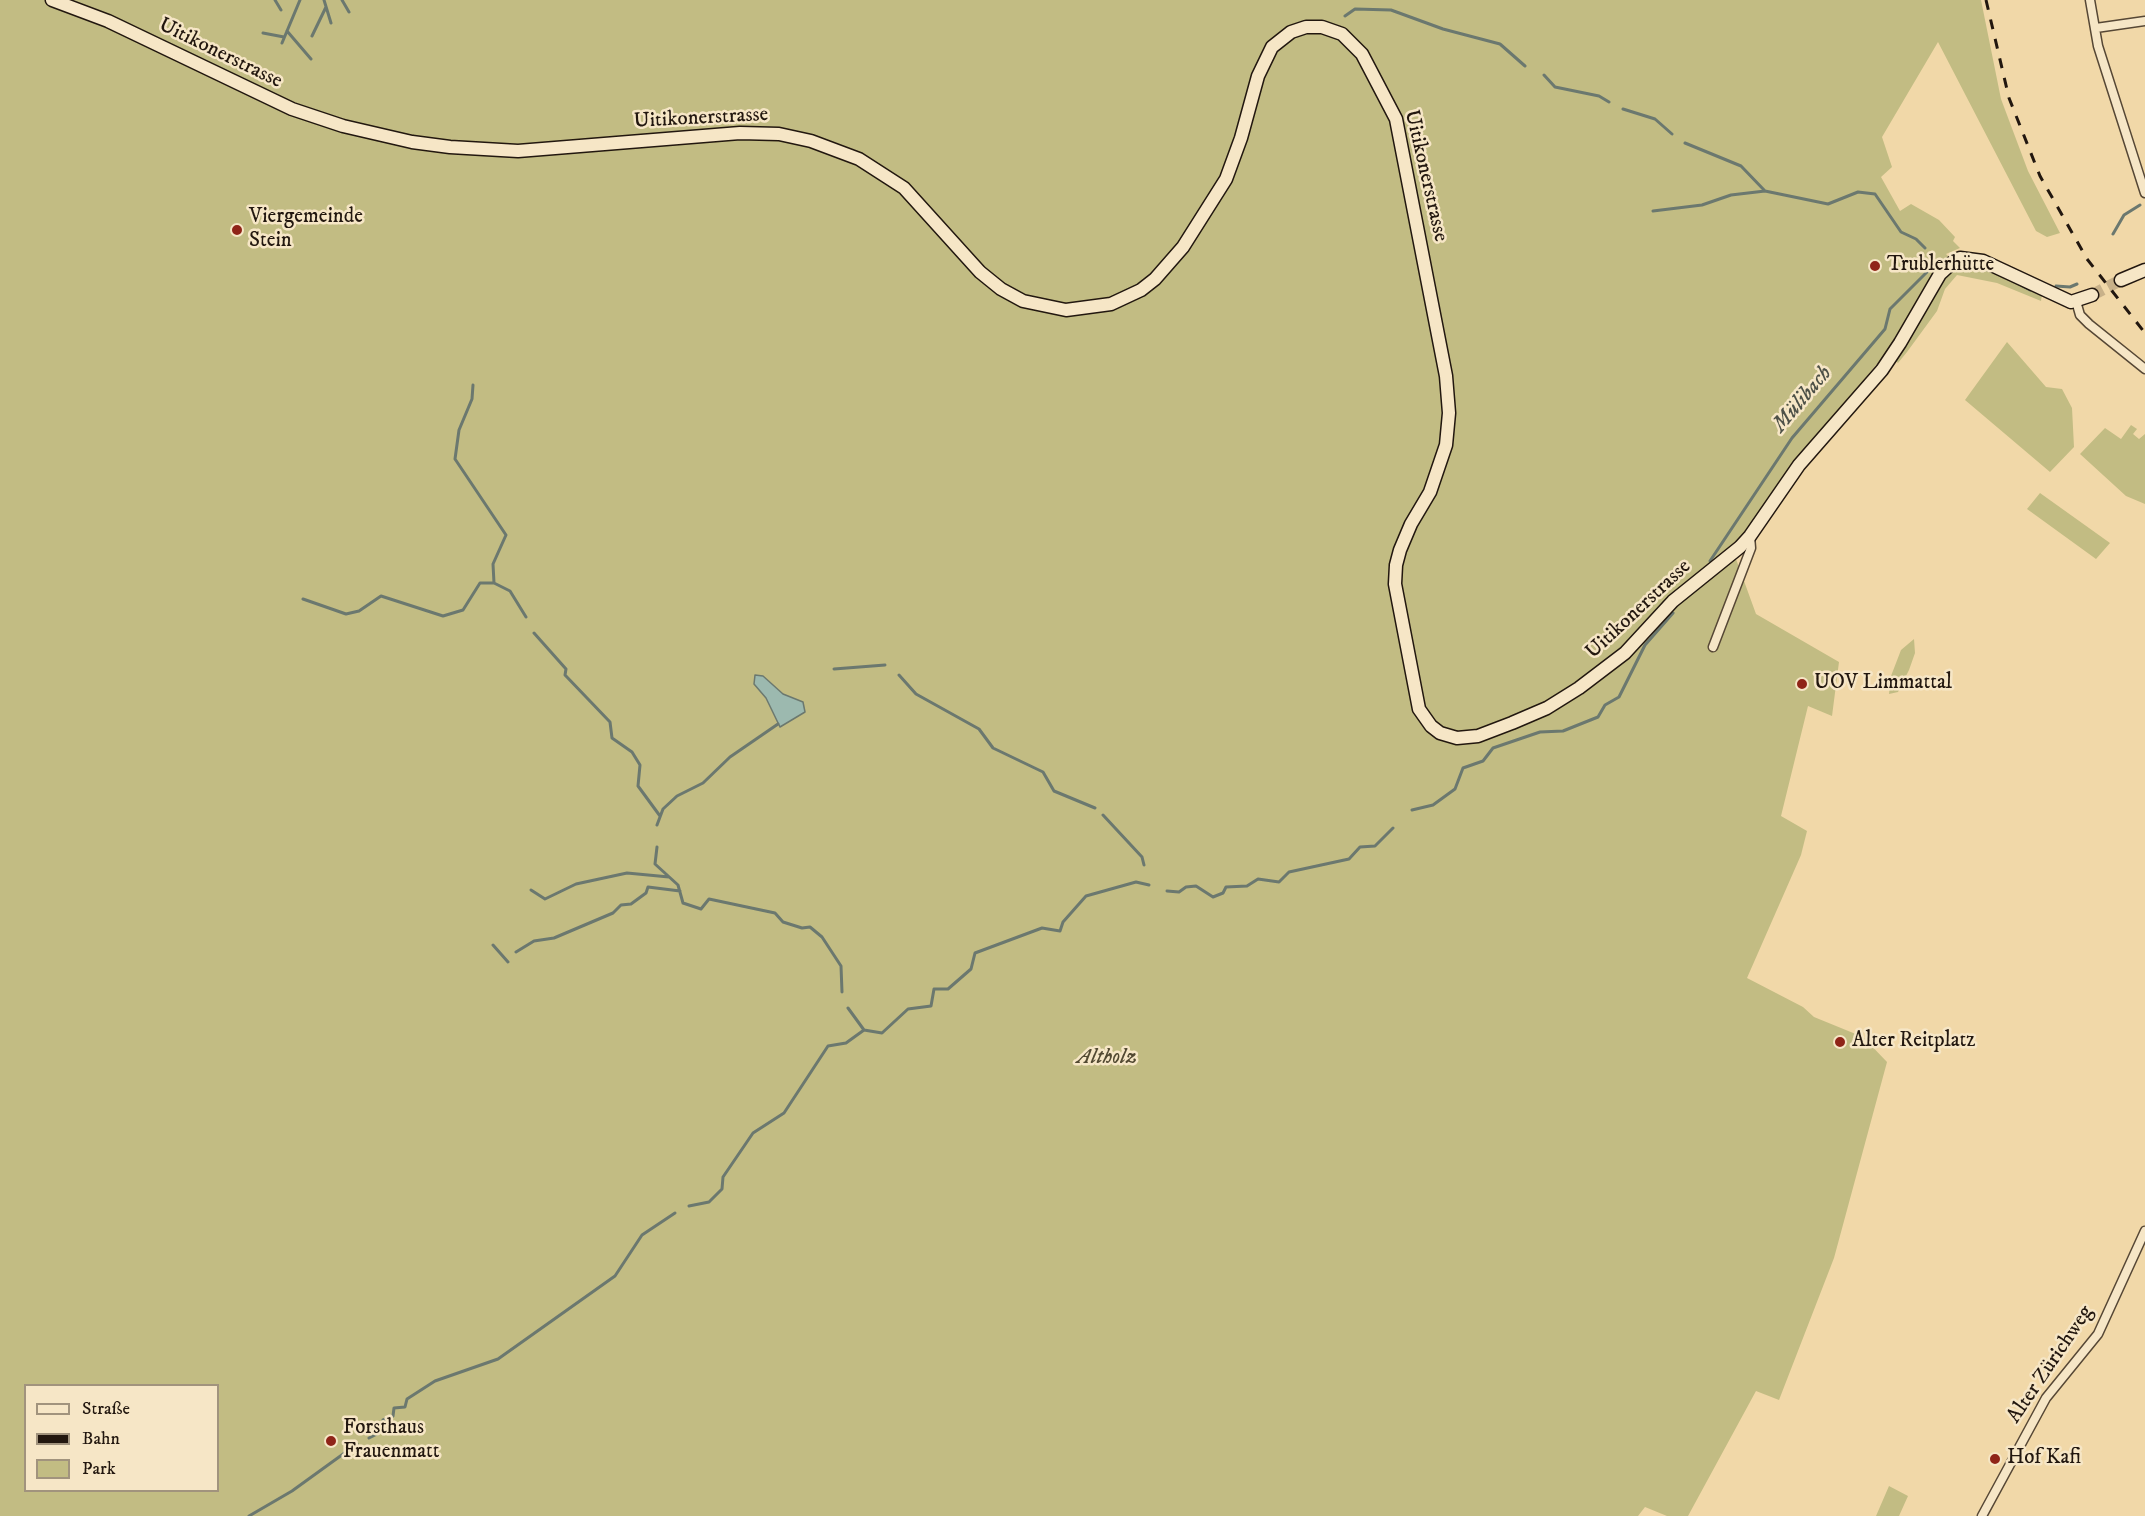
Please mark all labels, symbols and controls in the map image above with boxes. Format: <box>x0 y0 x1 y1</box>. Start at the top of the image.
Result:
street label: Uitikonerstrasse <box>154 13 286 95</box>
street label: Uitikonerstrasse <box>633 103 769 135</box>
street label: Uitikonerstrasse <box>1398 108 1452 244</box>
place label: Viergemeinde Stein <box>249 205 363 255</box>
marker: Viergemeinde Stein <box>230 223 244 237</box>
place label: Trublerhütte <box>1887 253 1994 279</box>
marker: Trublerhütte <box>1868 259 1882 273</box>
water label: Mülibach <box>1768 361 1838 439</box>
street label: Uitikonerstrasse <box>1581 555 1697 665</box>
place label: UOV Limmattal <box>1814 671 1952 697</box>
marker: UOV Limmattal <box>1795 677 1809 691</box>
place label: Alter Reitplatz <box>1852 1029 1975 1055</box>
marker: Alter Reitplatz <box>1833 1035 1847 1049</box>
park label: Altholz <box>1077 1046 1137 1072</box>
street label: Alter Zürichweg <box>2002 1301 2100 1429</box>
legend <box>24 1384 219 1492</box>
text: Straße <box>82 1398 130 1420</box>
place label: Forsthaus Frauenmatt <box>343 1416 440 1466</box>
text: Bahn <box>82 1428 120 1450</box>
marker: Forsthaus Frauenmatt <box>324 1434 338 1448</box>
place label: Hof Kafi <box>2007 1446 2081 1472</box>
marker: Hof Kafi <box>1988 1452 2002 1466</box>
text: Park <box>82 1458 116 1480</box>

